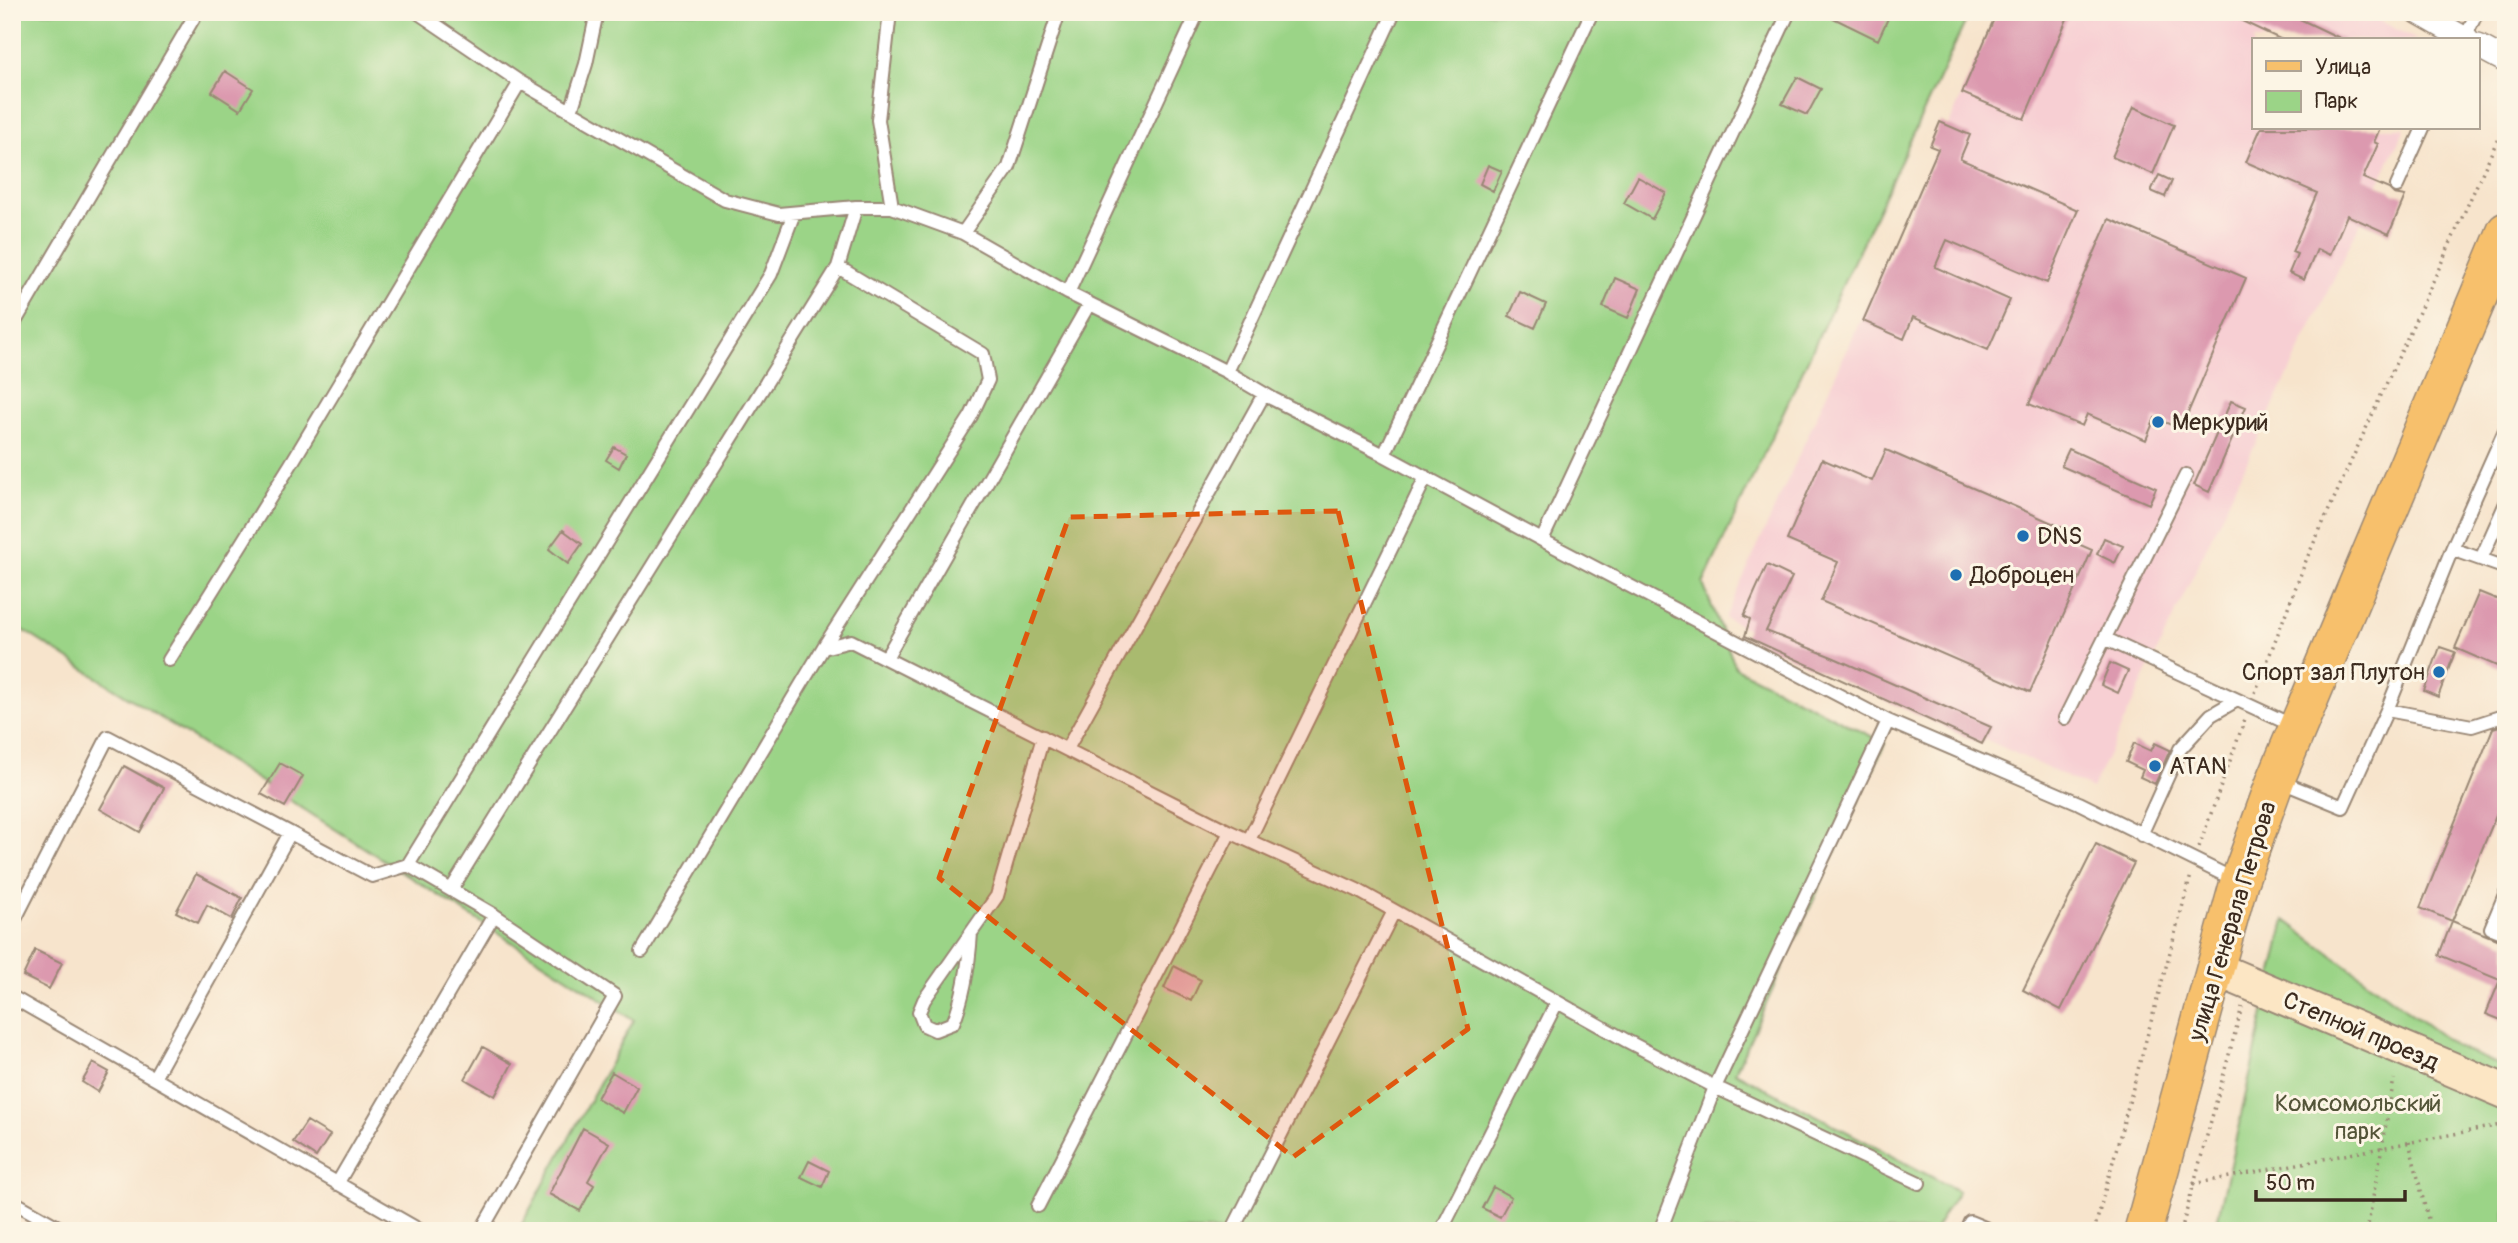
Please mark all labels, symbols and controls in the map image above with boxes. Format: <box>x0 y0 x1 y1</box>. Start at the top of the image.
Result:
legend <box>2252 38 2480 130</box>
text: Улица <box>2315 54 2371 81</box>
text: Парк <box>2315 88 2358 115</box>
place label: Меркурий <box>2172 408 2269 437</box>
marker: Меркурий <box>2150 414 2166 430</box>
place label: DNS <box>2037 522 2082 551</box>
marker: DNS <box>2015 528 2031 544</box>
place label: Доброцен <box>1969 561 2074 590</box>
marker: Доброцен <box>1948 567 1964 583</box>
place label: Спорт зал Плутон <box>2242 658 2425 687</box>
marker: Спорт зал Плутон <box>2431 664 2447 680</box>
place label: ATAN <box>2169 752 2227 781</box>
marker: ATAN <box>2147 758 2163 774</box>
street label: улица Генерала Петрова <box>2182 798 2283 1045</box>
street label: Степной проезд <box>2278 986 2444 1078</box>
park label: Комсомольский парк <box>2275 1089 2441 1146</box>
scale bar <box>2256 1159 2404 1203</box>
text: 50 m <box>2266 1170 2315 1197</box>

